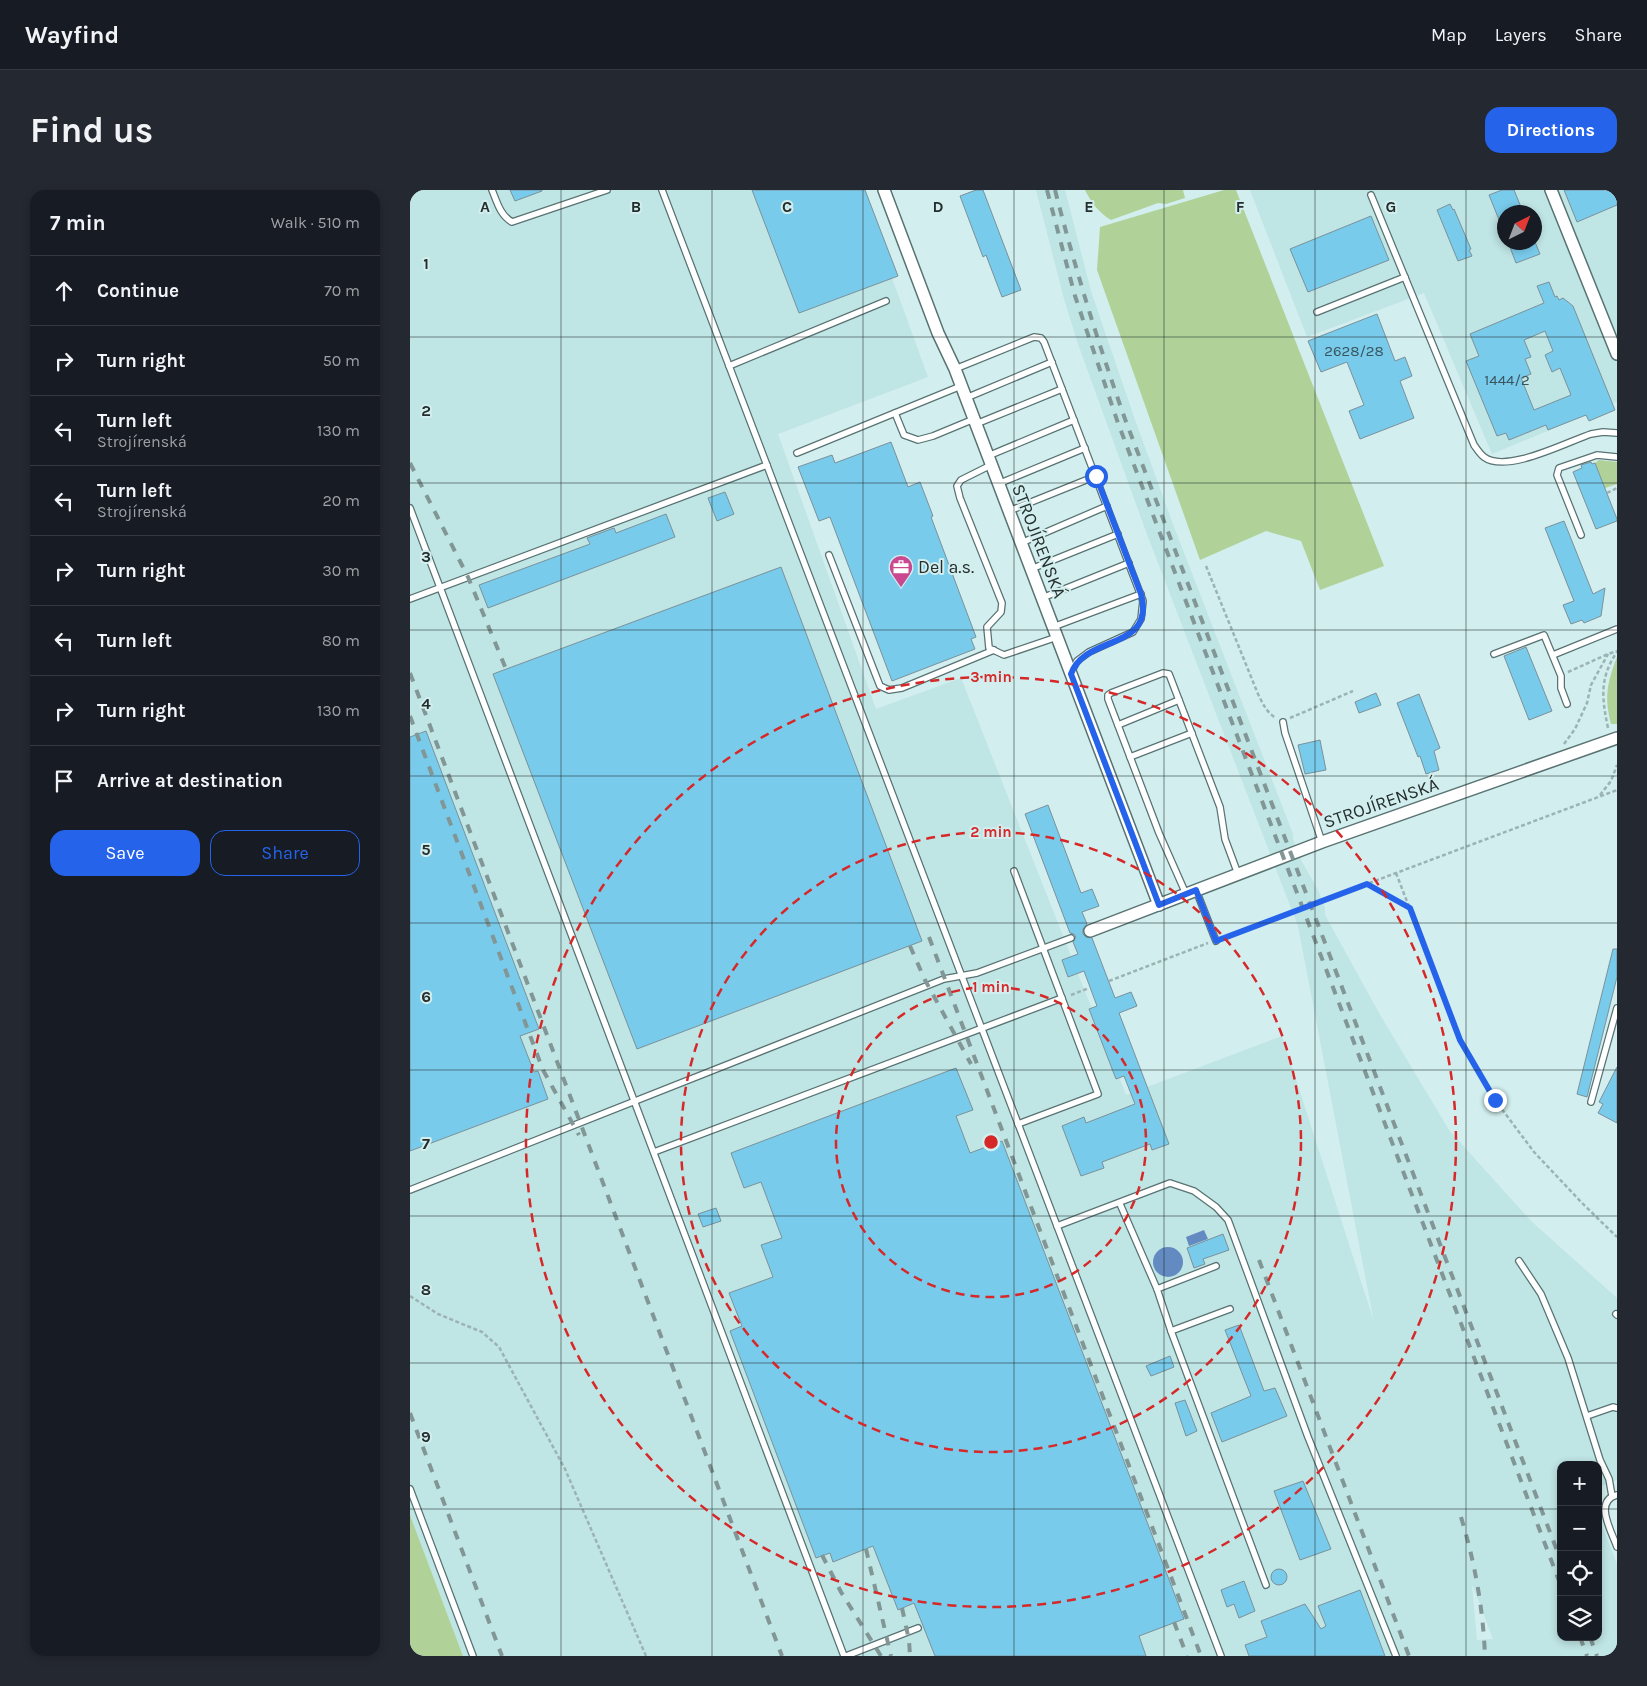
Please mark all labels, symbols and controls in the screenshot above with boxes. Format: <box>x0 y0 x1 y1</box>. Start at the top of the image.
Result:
text: Wayfind <box>25 21 119 49</box>
text: Map <box>1431 24 1467 46</box>
text: Layers <box>1495 24 1547 46</box>
text: Share <box>1575 24 1622 46</box>
button: Directions <box>1485 107 1617 153</box>
text: Find us <box>30 110 153 151</box>
text: A <box>480 197 490 216</box>
text: B <box>631 197 641 216</box>
text: C <box>782 197 792 216</box>
text: D <box>933 197 944 216</box>
text: E <box>1084 197 1094 216</box>
text: F <box>1236 197 1245 216</box>
text: G <box>1386 197 1396 216</box>
north arrow <box>1497 205 1542 250</box>
text: 7 min <box>50 211 106 235</box>
text: Walk · 510 m <box>271 213 360 232</box>
text: 1 <box>423 254 429 273</box>
icon: ahead <box>50 277 78 305</box>
text: Continue <box>97 280 179 302</box>
text: 70 m <box>324 281 360 300</box>
house number: 2628/28 <box>1324 342 1384 360</box>
icon: right <box>50 347 78 375</box>
text: Turn right <box>97 350 186 372</box>
text: 50 m <box>323 351 360 370</box>
house number: 1444/2 <box>1484 371 1530 389</box>
text: 2 <box>421 401 431 420</box>
text: Turn left <box>97 410 172 432</box>
icon: left <box>50 417 78 445</box>
text: 130 m <box>317 421 360 440</box>
text: Strojírenská <box>97 432 187 451</box>
route start <box>1085 465 1108 488</box>
text: Turn left <box>97 480 172 502</box>
street label: STROJÍRENSKÁ <box>1007 480 1072 601</box>
icon: left <box>50 487 78 515</box>
text: 20 m <box>322 491 360 510</box>
text: Strojírenská <box>97 502 187 521</box>
text: 3 <box>421 547 431 566</box>
office icon: Del a.s. <box>888 554 914 588</box>
place label: Del a.s. <box>918 556 974 578</box>
icon: right <box>50 557 78 585</box>
text: Turn right <box>97 560 186 582</box>
text: 30 m <box>322 561 360 580</box>
icon: left <box>50 627 78 655</box>
text: Turn left <box>97 630 172 652</box>
text: 80 m <box>322 631 360 650</box>
text: 3 min <box>970 668 1012 686</box>
text: 4 <box>421 694 431 713</box>
icon: right <box>50 697 78 725</box>
text: Turn right <box>97 700 186 722</box>
text: 130 m <box>317 701 360 720</box>
icon: arrive <box>50 767 78 795</box>
text: Arrive at destination <box>97 770 283 792</box>
street label: STROJÍRENSKÁ <box>1320 772 1442 833</box>
text: 2 min <box>970 823 1012 841</box>
button: Save <box>50 830 200 876</box>
button: Share <box>210 830 360 876</box>
text: 5 <box>421 840 431 859</box>
text: 1 min <box>972 978 1010 996</box>
text: 6 <box>421 987 431 1006</box>
route end <box>1484 1089 1507 1112</box>
centre of rings <box>982 1133 1000 1151</box>
text: 7 <box>422 1134 430 1153</box>
text: 8 <box>421 1280 431 1299</box>
text: 9 <box>421 1427 431 1446</box>
map controls <box>1557 1461 1602 1641</box>
button: + <box>1557 1461 1602 1506</box>
button: − <box>1557 1506 1602 1551</box>
button: locate <box>1557 1551 1602 1596</box>
button: layers <box>1557 1596 1602 1641</box>

